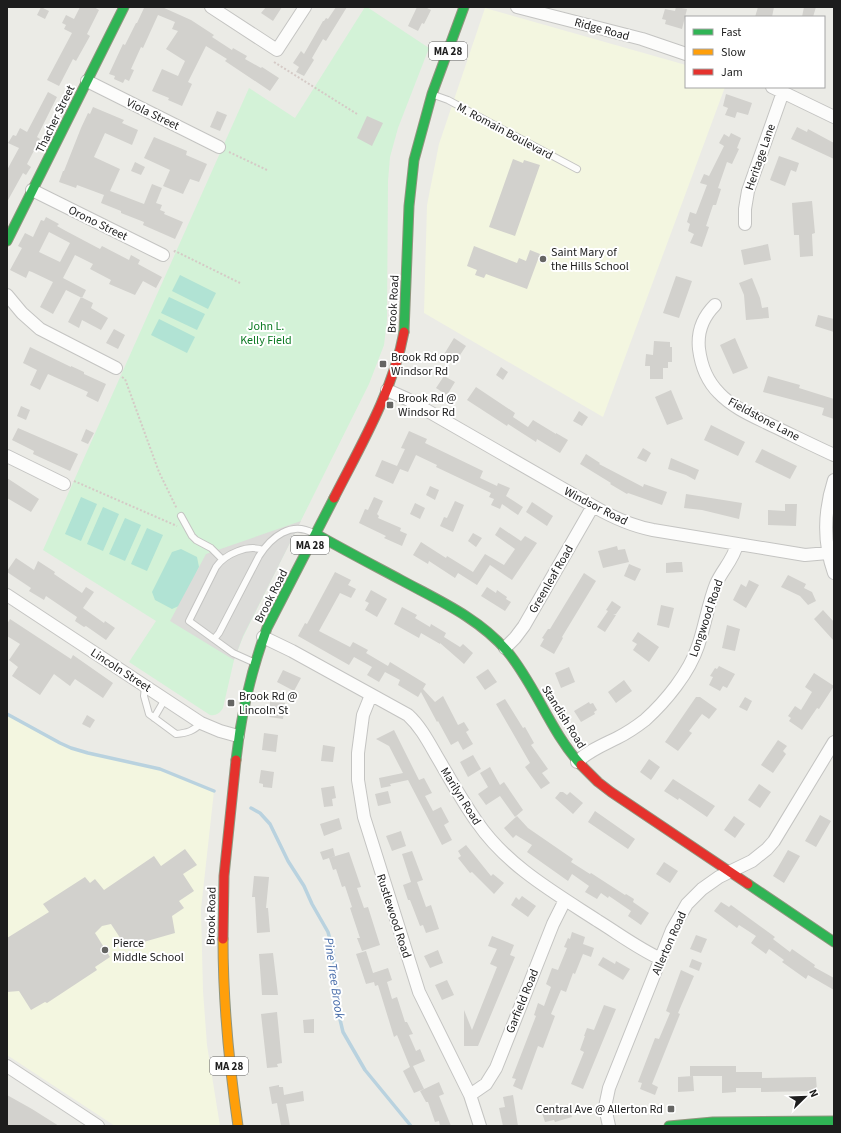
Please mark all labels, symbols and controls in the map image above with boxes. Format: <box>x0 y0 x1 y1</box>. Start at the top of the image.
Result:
street label: Ridge Road <box>572 14 631 45</box>
legend <box>685 16 825 88</box>
text: Fast <box>721 24 741 41</box>
road number: MA 28 <box>429 42 467 60</box>
text: Slow <box>721 44 746 61</box>
text: Jam <box>721 64 743 81</box>
street label: Thacher Street <box>32 82 79 156</box>
street label: Viola Street <box>123 94 182 135</box>
street label: M. Romain Boulevard <box>454 99 556 164</box>
street label: Heritage Lane <box>741 122 780 193</box>
street label: Orono Street <box>65 202 130 245</box>
place label: Saint Mary of the Hills School <box>551 244 629 275</box>
marker: Saint Mary of the Hills School <box>538 254 548 264</box>
street label: Brook Road <box>383 275 404 334</box>
park label: John L. Kelly Field <box>240 318 292 349</box>
place label: Brook Rd opp Windsor Rd <box>391 349 459 380</box>
marker: Brook Rd opp Windsor Rd <box>378 359 388 369</box>
place label: Brook Rd @ Windsor Rd <box>398 390 456 421</box>
street label: Fieldstone Lane <box>725 393 803 446</box>
marker: Brook Rd @ Windsor Rd <box>385 400 395 410</box>
street label: Windsor Road <box>561 483 631 530</box>
road number: MA 28 <box>291 536 329 554</box>
street label: Greenleaf Road <box>525 542 578 617</box>
street label: Brook Road <box>251 566 292 626</box>
street label: Longwood Road <box>685 577 728 659</box>
street label: Lincoln Street <box>87 644 154 696</box>
street label: Standish Road <box>537 682 590 752</box>
place label: Brook Rd @ Lincoln St <box>239 688 297 719</box>
marker: Brook Rd @ Lincoln St <box>226 698 236 708</box>
street label: Marilyn Road <box>436 764 485 828</box>
street label: Rustlewood Road <box>372 872 415 960</box>
street label: Brook Road <box>202 887 221 945</box>
street label: Allerton Road <box>648 909 691 978</box>
place label: Pierce Middle School <box>113 935 184 966</box>
water label: Pine Tree Brook <box>319 936 349 1021</box>
marker: Pierce Middle School <box>100 945 110 955</box>
street label: Garfield Road <box>502 967 543 1036</box>
road number: MA 28 <box>210 1057 248 1075</box>
north arrow <box>785 1077 825 1117</box>
text: N <box>805 1087 822 1100</box>
place label: Central Ave @ Allerton Rd <box>536 1101 663 1118</box>
marker: Central Ave @ Allerton Rd <box>666 1104 676 1114</box>

